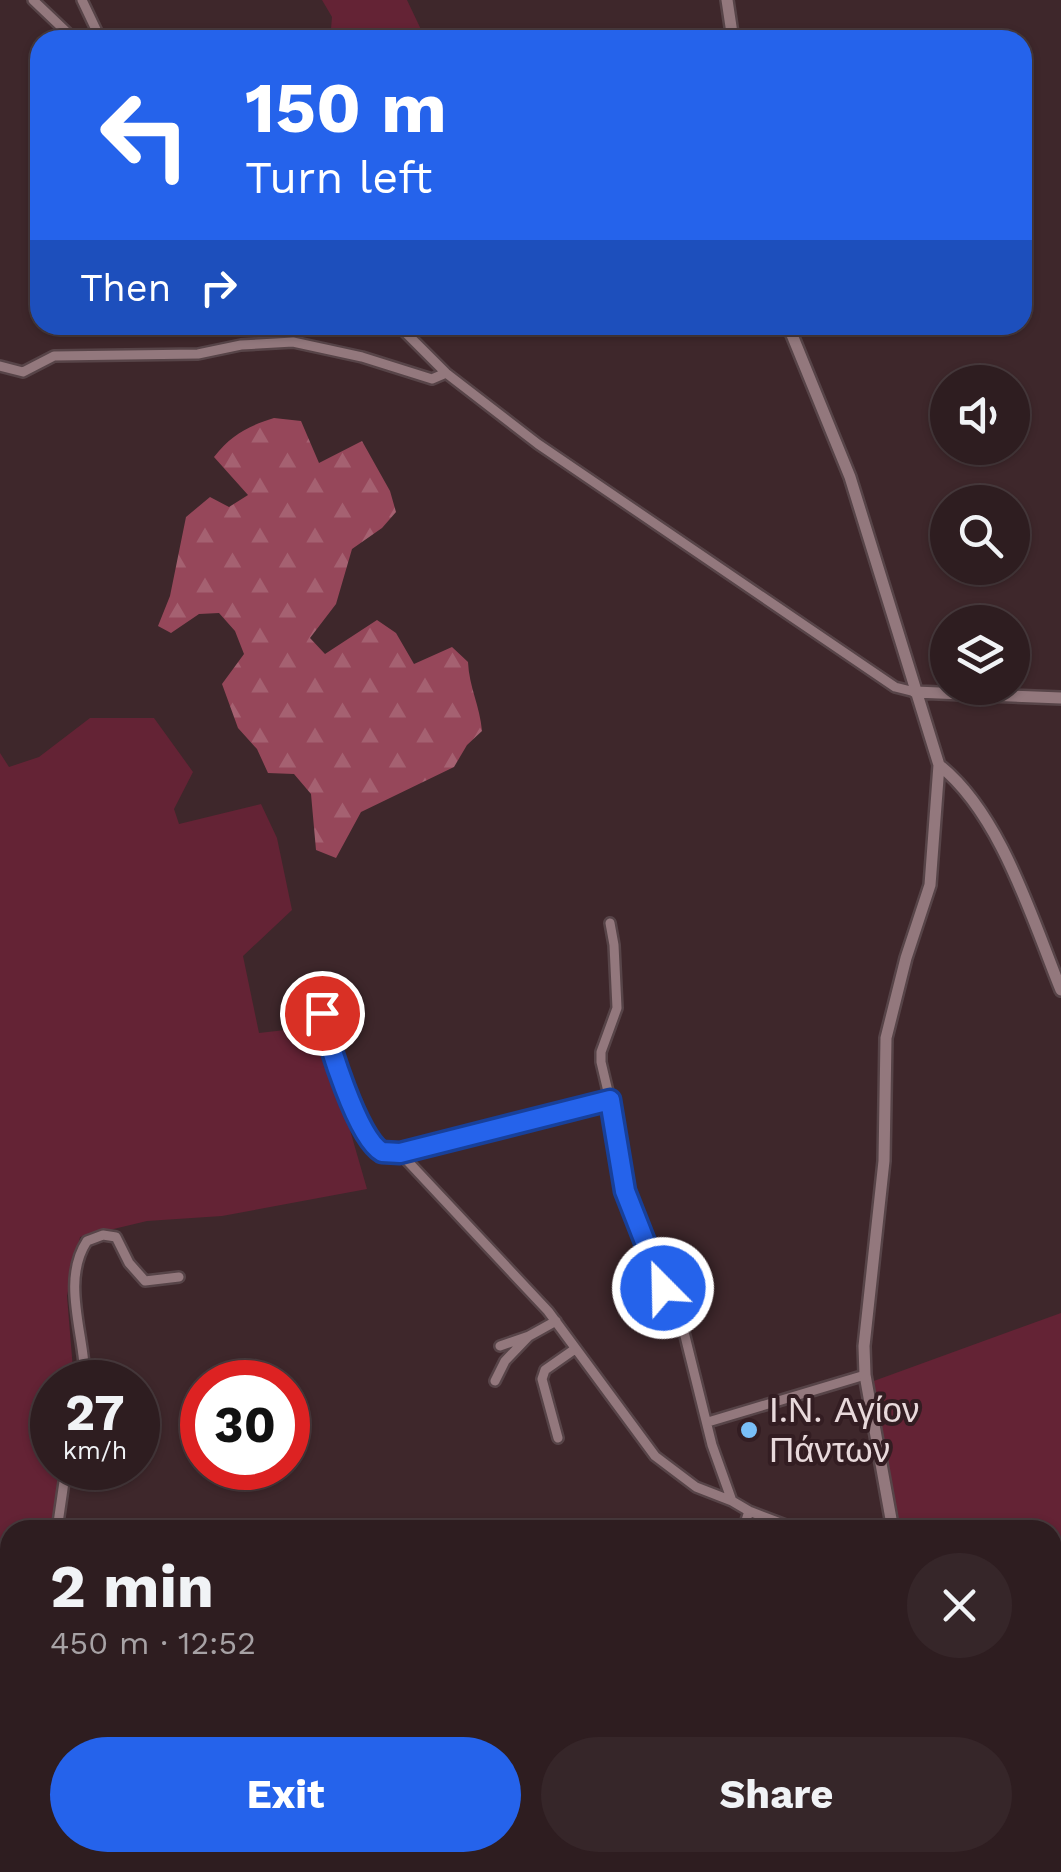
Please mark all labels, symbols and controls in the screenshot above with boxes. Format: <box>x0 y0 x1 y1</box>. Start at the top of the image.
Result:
text: 150 m <box>245 67 447 149</box>
icon: left <box>80 70 210 200</box>
text: Turn left <box>245 151 432 204</box>
icon: right <box>191 260 246 315</box>
text: Then <box>80 266 171 310</box>
map controls <box>930 365 1030 705</box>
button: sound <box>930 365 1030 465</box>
button: search <box>930 485 1030 585</box>
button: layers <box>930 605 1030 705</box>
pin <box>280 971 365 1056</box>
icon: arrive <box>295 986 350 1041</box>
position arrow <box>611 1236 715 1340</box>
speed limit sign: 30 <box>180 1360 310 1490</box>
text: 27 <box>65 1383 125 1442</box>
place label: Ι.Ν. Αγίον Πάντων <box>769 1389 920 1471</box>
marker: Ι.Ν. Αγίον Πάντων <box>738 1419 760 1441</box>
text: km/h <box>63 1436 127 1465</box>
text: 2 min <box>50 1551 214 1622</box>
button: close <box>907 1553 1012 1658</box>
text: 450 m · 12:52 <box>50 1624 256 1662</box>
button: Exit <box>50 1737 521 1852</box>
button: Share <box>541 1737 1012 1852</box>

